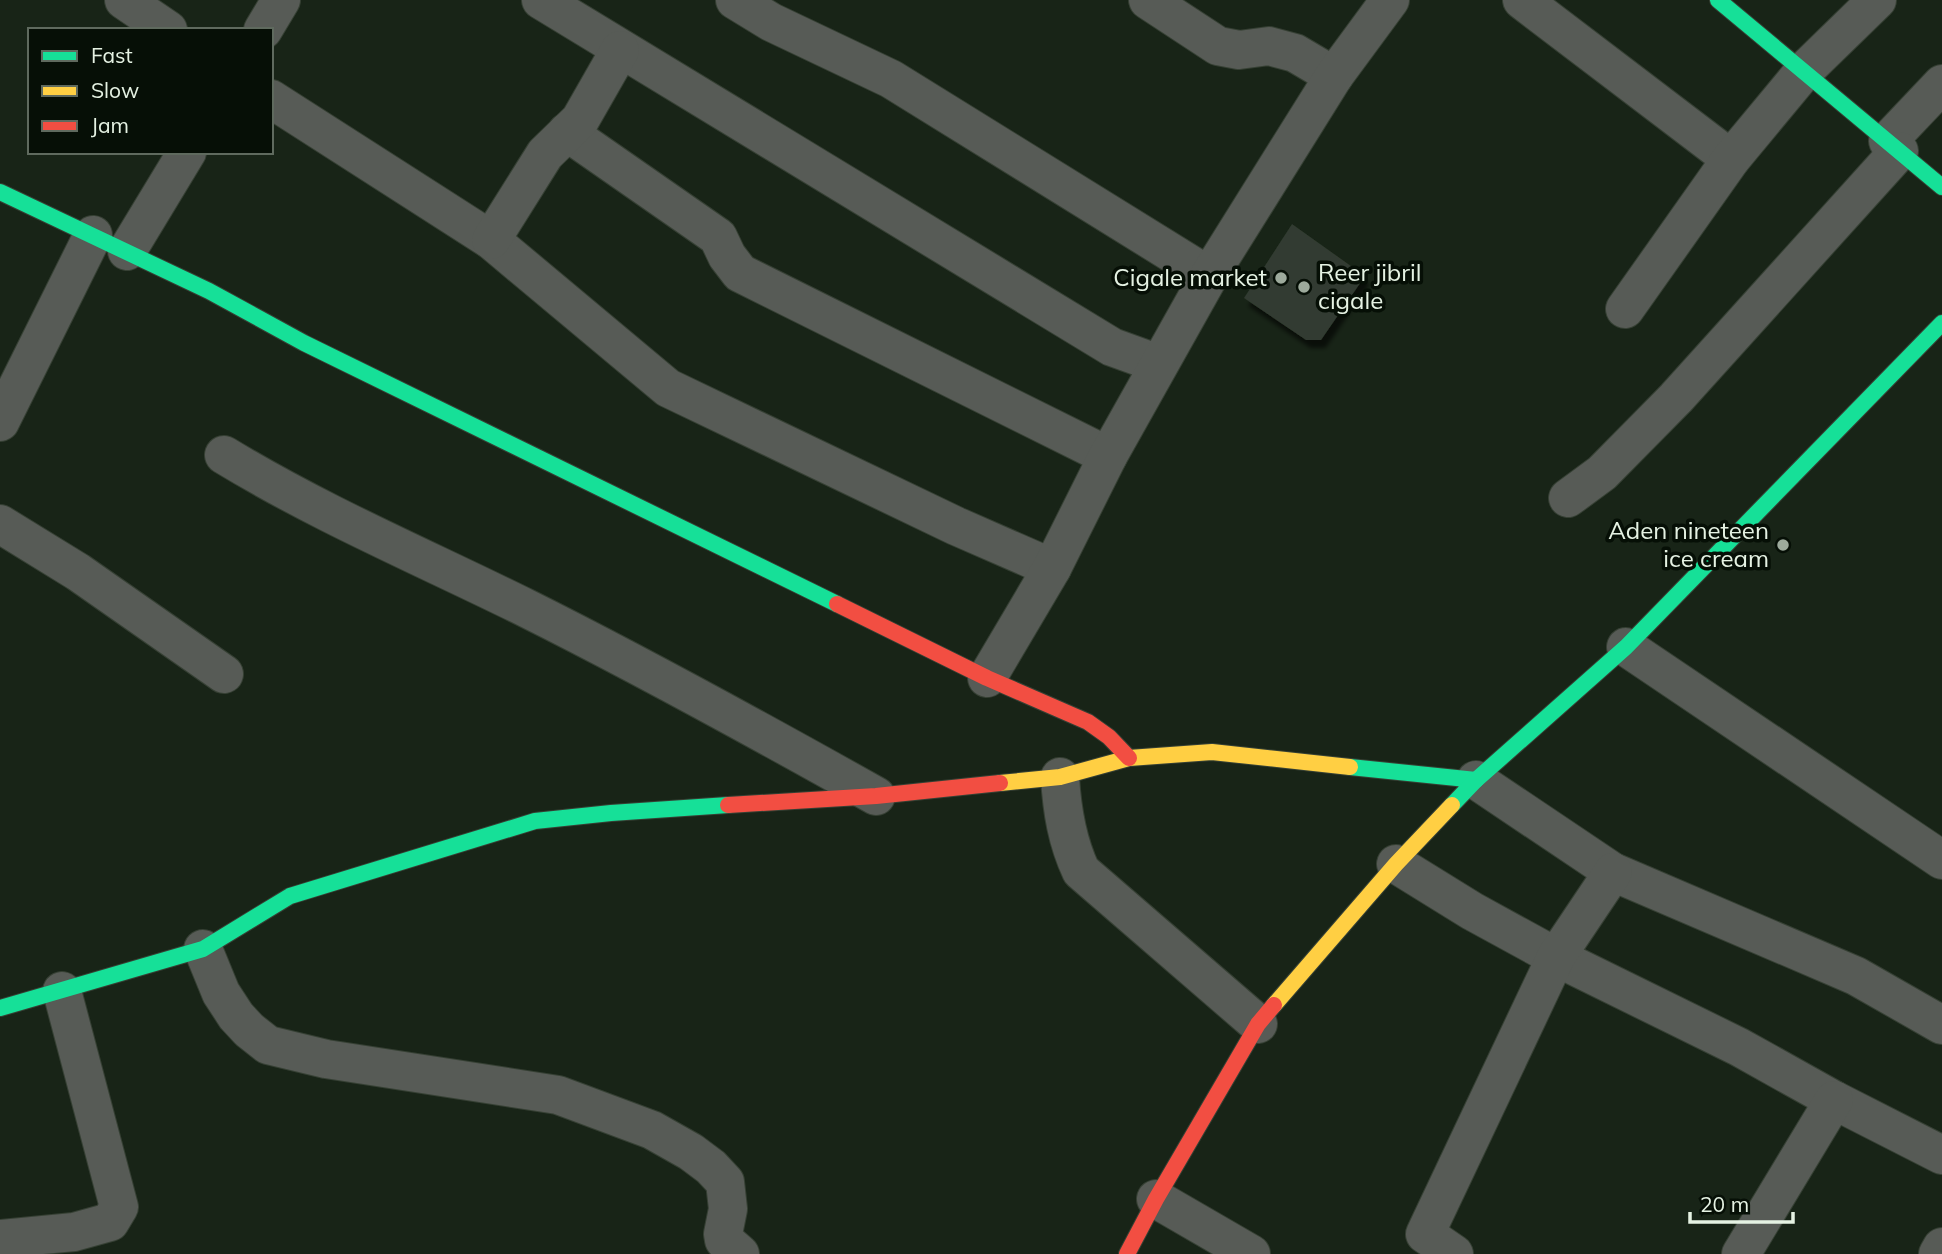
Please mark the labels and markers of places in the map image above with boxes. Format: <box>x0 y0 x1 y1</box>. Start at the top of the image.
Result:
place label: Reer jibril cigale <box>1318 257 1421 315</box>
place label: Cigale market <box>1113 262 1267 292</box>
marker: Cigale market <box>1273 270 1289 286</box>
marker: Reer jibril cigale <box>1296 279 1312 295</box>
place label: Aden nineteen ice cream <box>1608 515 1769 573</box>
marker: Aden nineteen ice cream <box>1775 537 1791 553</box>

